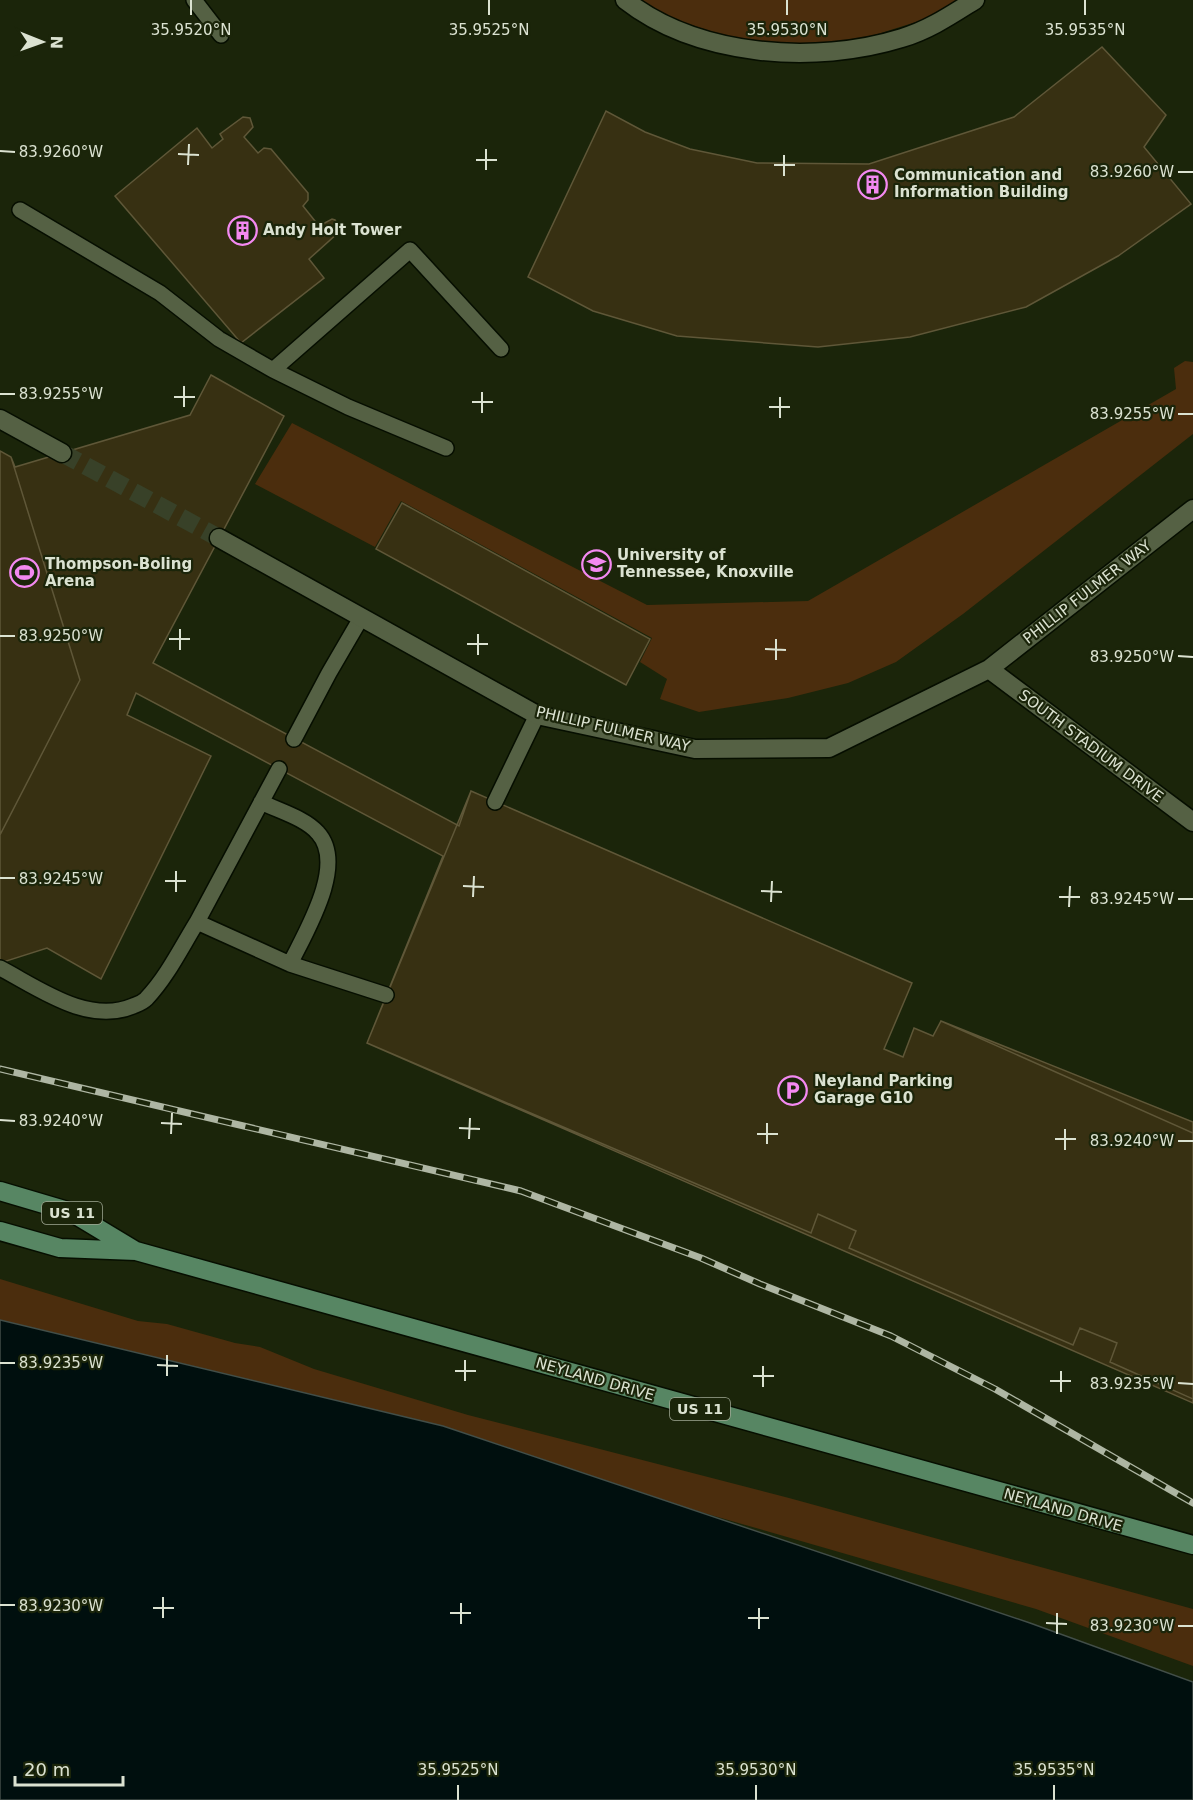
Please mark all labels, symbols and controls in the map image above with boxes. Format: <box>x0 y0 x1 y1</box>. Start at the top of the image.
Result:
north arrow <box>12 12 72 72</box>
text: 35.9520°N <box>151 21 231 39</box>
text: 35.9525°N <box>449 21 529 39</box>
text: 35.9530°N <box>747 21 827 39</box>
text: 35.9535°N <box>1045 21 1125 39</box>
text: N <box>47 35 66 49</box>
text: 83.9260°W <box>19 143 103 161</box>
text: 83.9260°W <box>1090 163 1174 181</box>
place label: Communication and Information Building <box>894 166 1068 201</box>
building icon: Communication and Information Building <box>857 168 889 200</box>
building icon: Andy Holt Tower <box>226 214 258 246</box>
place label: Andy Holt Tower <box>263 221 402 239</box>
text: 83.9255°W <box>19 385 103 403</box>
text: 83.9255°W <box>1090 405 1174 423</box>
street label: PHILLIP FULMER WAY <box>1019 536 1155 648</box>
place label: University of Tennessee, Knoxville <box>617 546 794 581</box>
school or university icon: University of Tennessee, Knoxville <box>580 548 612 580</box>
place label: Thompson-Boling Arena <box>45 555 192 590</box>
sports icon: Thompson-Boling Arena <box>8 557 40 589</box>
text: 83.9250°W <box>19 627 103 645</box>
text: 83.9250°W <box>1090 648 1174 666</box>
street label: SOUTH STADIUM DRIVE <box>1015 686 1167 806</box>
street label: PHILLIP FULMER WAY <box>534 703 693 756</box>
text: 83.9245°W <box>19 870 103 888</box>
text: 83.9245°W <box>1090 890 1174 908</box>
place label: Neyland Parking Garage G10 <box>814 1072 953 1107</box>
parking icon: Neyland Parking Garage G10 <box>777 1074 809 1106</box>
text: 83.9240°W <box>19 1112 103 1130</box>
text: 83.9240°W <box>1090 1132 1174 1150</box>
road number: US 11 <box>42 1202 102 1224</box>
street label: NEYLAND DRIVE <box>534 1353 656 1405</box>
text: 83.9235°W <box>19 1354 103 1372</box>
text: 83.9235°W <box>1090 1375 1174 1393</box>
road number: US 11 <box>670 1398 730 1420</box>
street label: NEYLAND DRIVE <box>1002 1484 1124 1536</box>
text: 83.9230°W <box>19 1597 103 1615</box>
text: 83.9230°W <box>1090 1617 1174 1635</box>
scale bar <box>15 1749 123 1787</box>
text: 20 m <box>24 1759 70 1780</box>
text: 35.9525°N <box>418 1761 498 1779</box>
text: 35.9530°N <box>716 1761 796 1779</box>
text: 35.9535°N <box>1014 1761 1094 1779</box>

